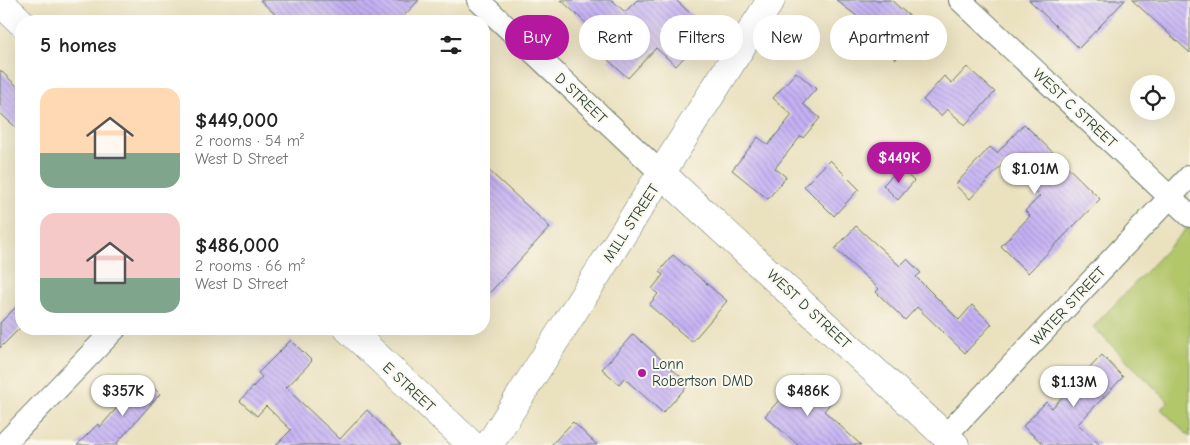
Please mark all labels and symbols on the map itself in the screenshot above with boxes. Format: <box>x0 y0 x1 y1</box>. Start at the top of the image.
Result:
street label: WEST C STREET <box>1029 64 1121 152</box>
street label: D STREET <box>551 69 611 127</box>
pin: $449K <box>864 142 934 184</box>
pin: $1.01M <box>994 152 1076 195</box>
street label: MILL STREET <box>599 180 663 265</box>
street label: WATER STREET <box>1027 263 1109 349</box>
street label: WEST D STREET <box>763 265 855 353</box>
place label: Lonn Robertson DMD <box>652 355 753 390</box>
street label: E STREET <box>379 358 439 416</box>
pin: $1.13M <box>1033 366 1115 408</box>
marker: Lonn Robertson DMD <box>636 367 648 379</box>
pin: $357K <box>88 374 158 417</box>
pin: $486K <box>773 374 843 417</box>

